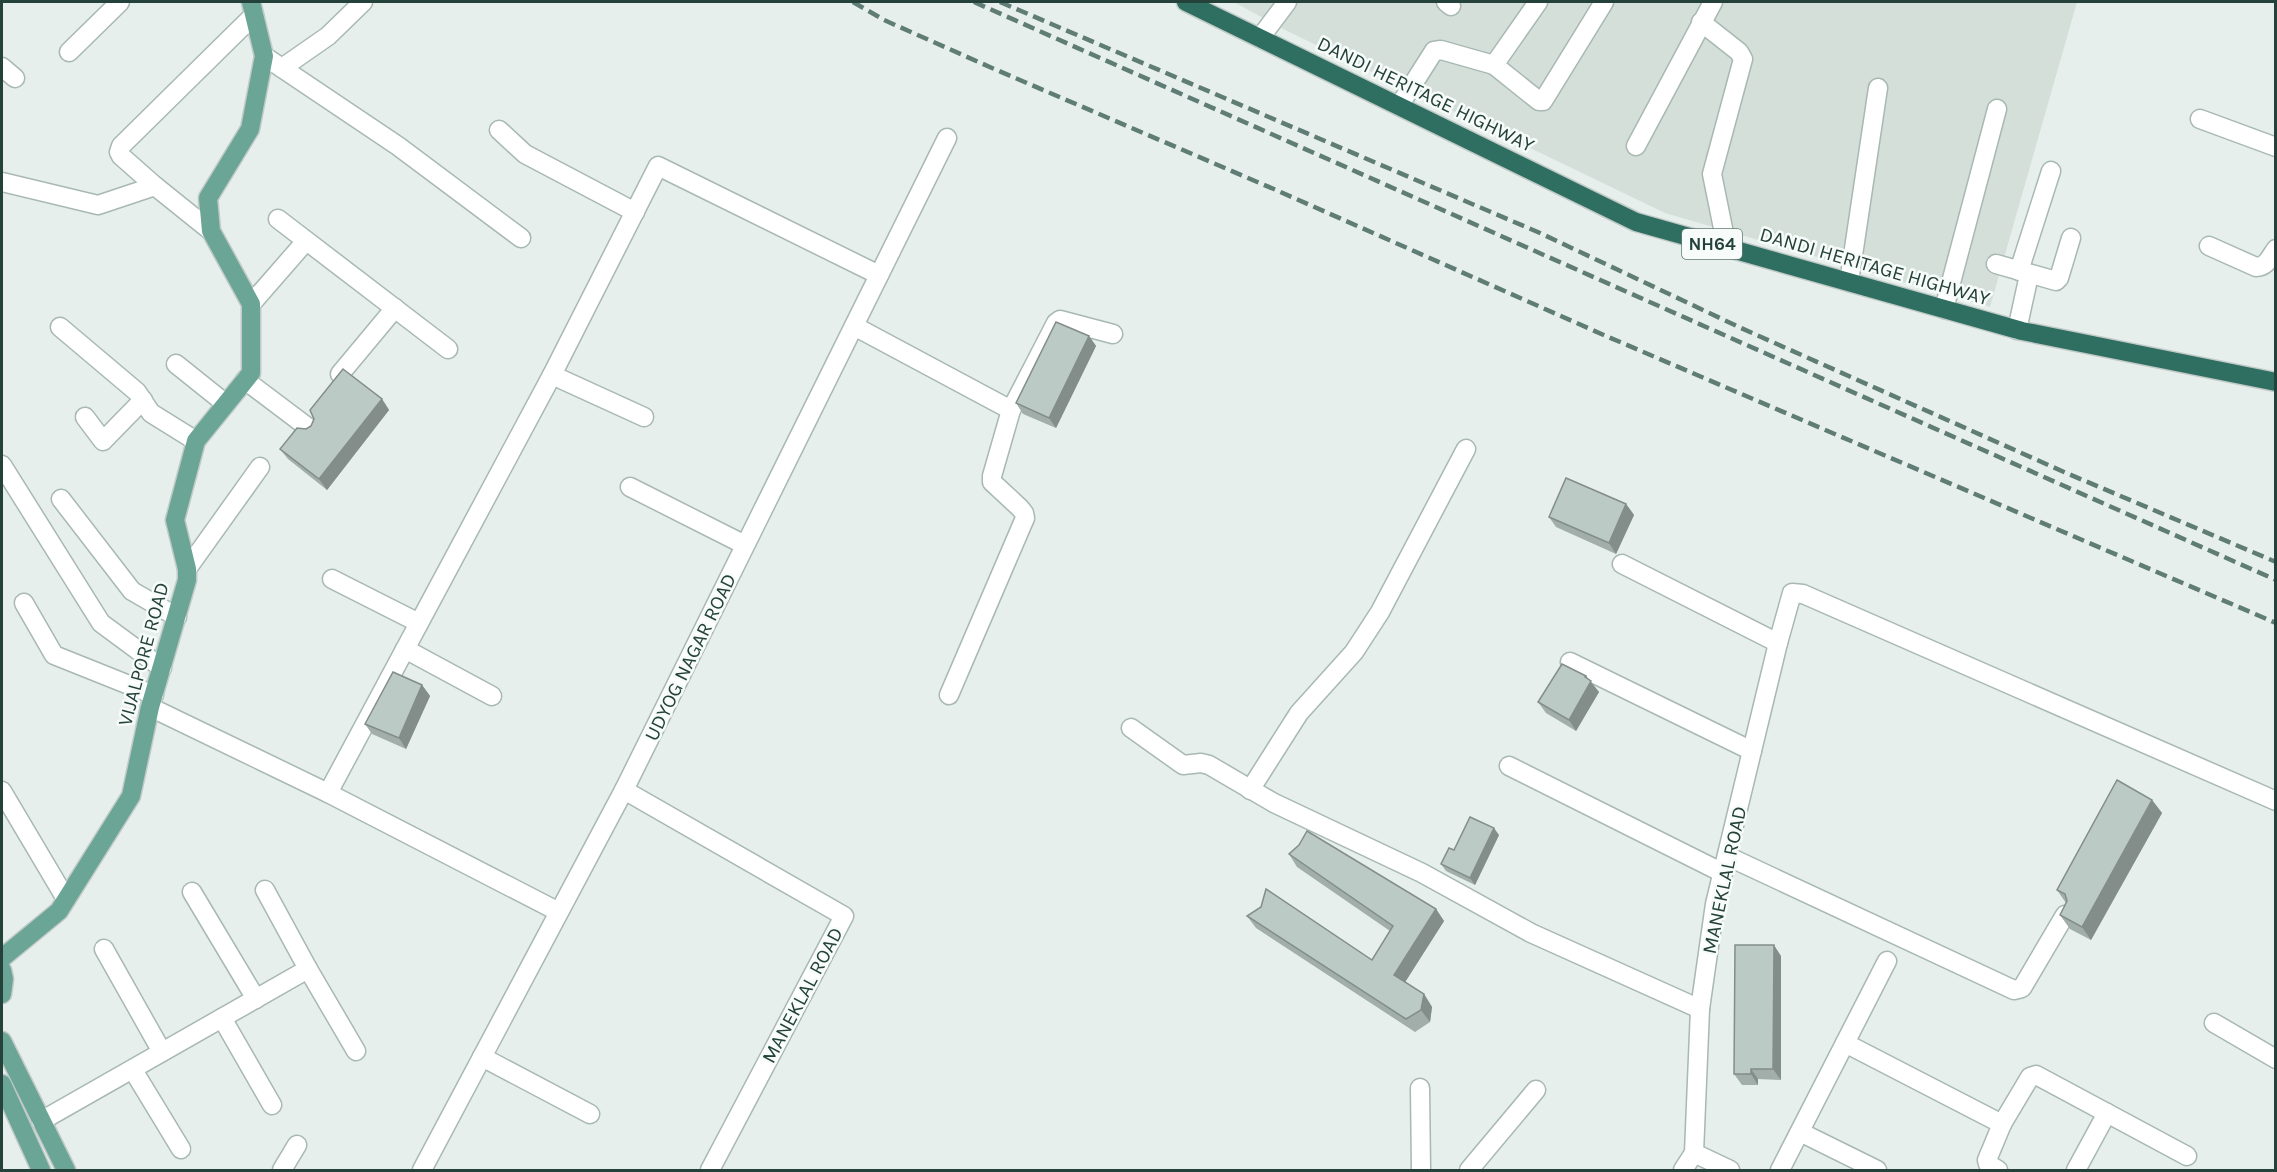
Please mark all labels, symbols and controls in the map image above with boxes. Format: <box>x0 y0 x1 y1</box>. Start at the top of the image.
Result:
street label: DANDI HERITAGE HIGHWAY <box>1314 32 1538 157</box>
street label: DANDI HERITAGE HIGHWAY <box>1757 223 1993 310</box>
road number: NH64 <box>1682 229 1742 259</box>
street label: UDYOG NAGAR ROAD <box>640 570 741 745</box>
street label: VIJALPORE ROAD <box>113 580 174 729</box>
street label: MANEKLAL ROAD <box>1698 804 1751 956</box>
street label: MANEKLAL ROAD <box>757 923 848 1067</box>

